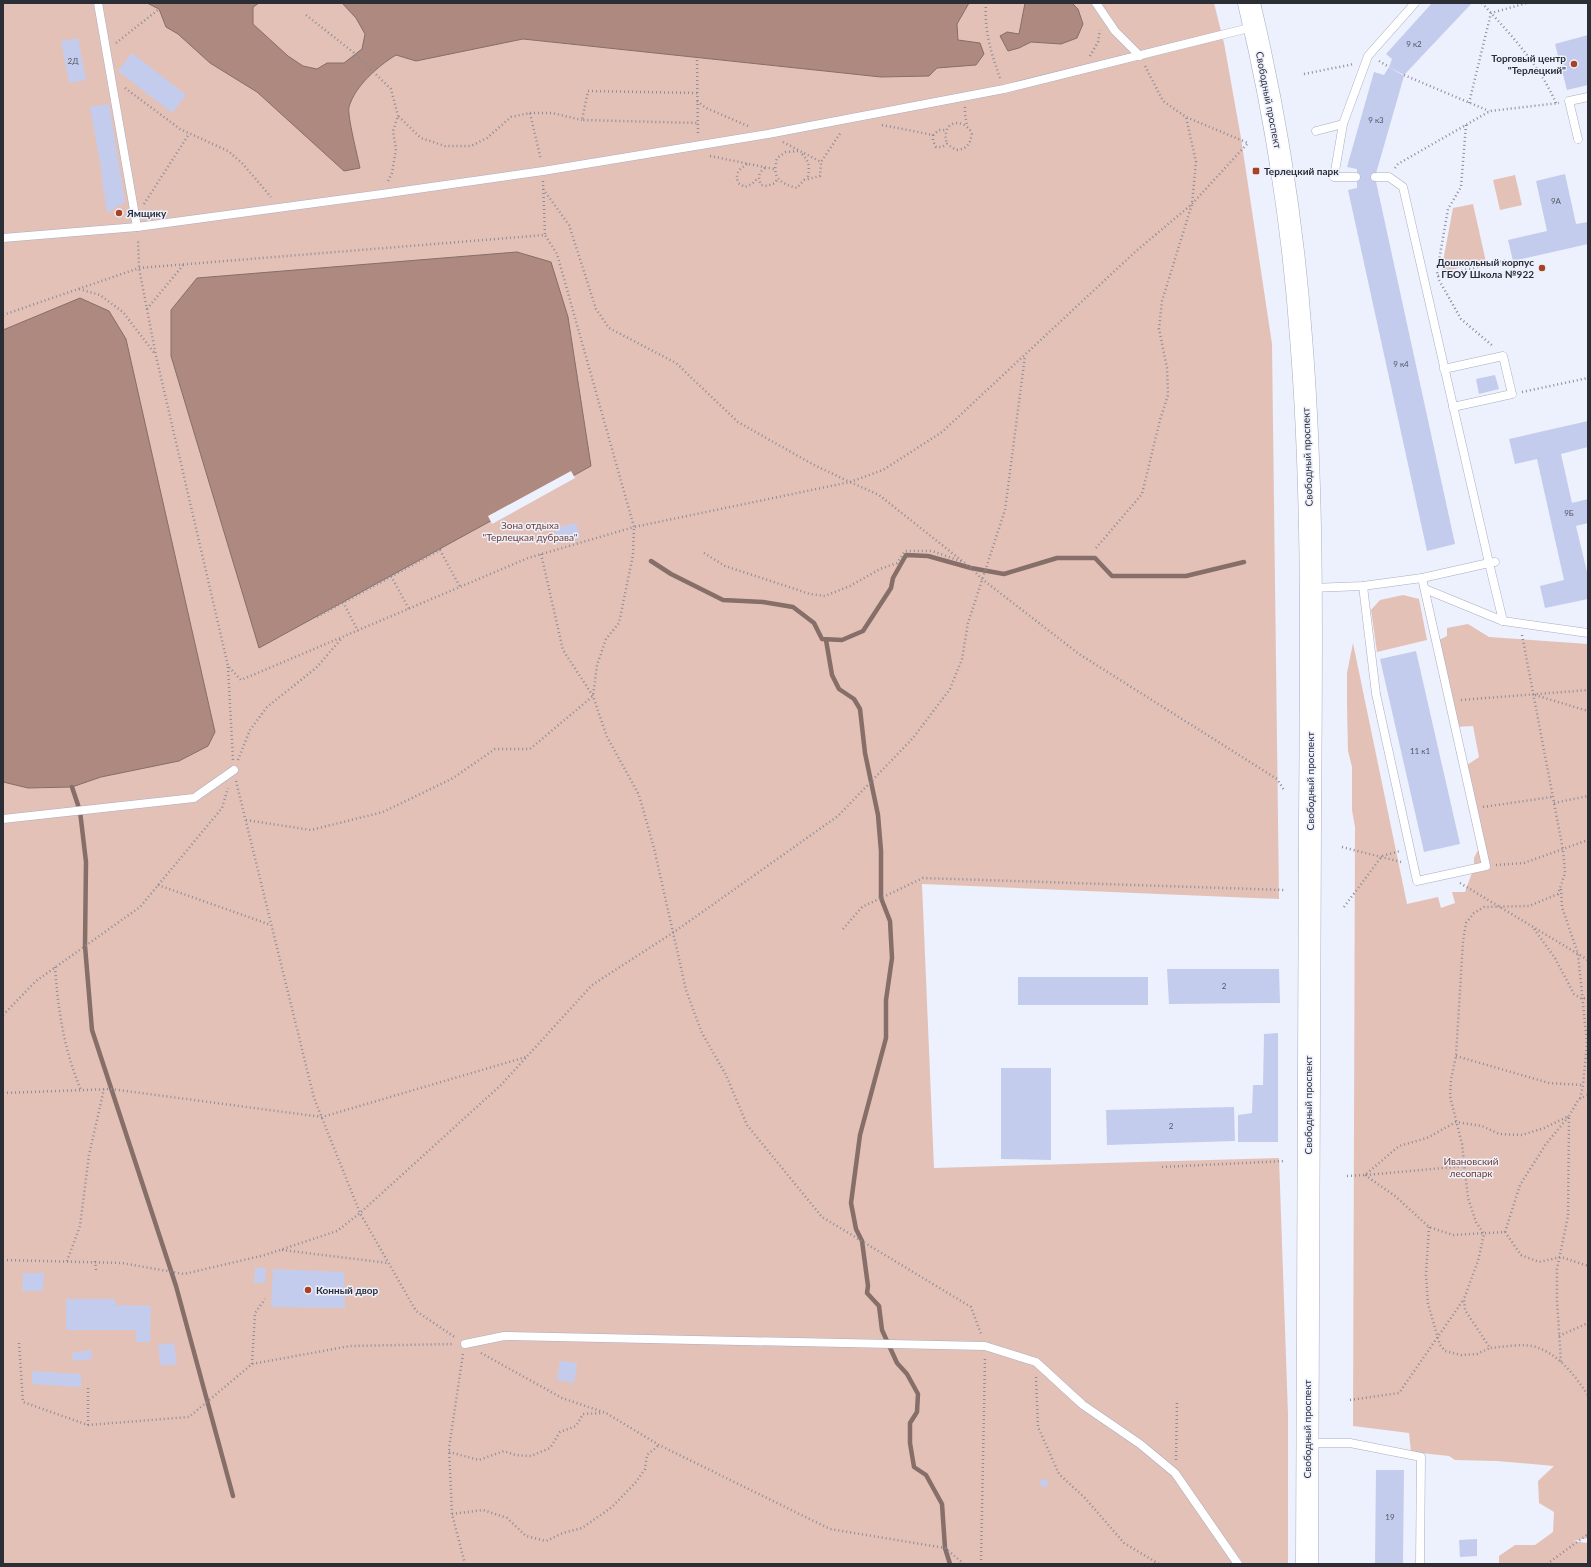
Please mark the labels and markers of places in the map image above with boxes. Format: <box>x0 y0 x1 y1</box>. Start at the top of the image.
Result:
place label: Торговый центр "Терлецкий" <box>1491 52 1566 76</box>
marker: Торговый центр "Терлецкий" <box>1569 59 1579 69</box>
place label: Терлецкий парк <box>1264 165 1339 177</box>
marker: Терлецкий парк <box>1251 166 1261 176</box>
place label: Ямщику <box>126 207 167 219</box>
marker: Ямщику <box>114 208 124 218</box>
place label: Дошкольный корпус ГБОУ Школа №922 <box>1437 256 1534 280</box>
marker: Дошкольный корпус ГБОУ Школа №922 <box>1537 263 1547 273</box>
place label: Конный двор <box>316 1284 378 1296</box>
marker: Конный двор <box>303 1285 313 1295</box>

